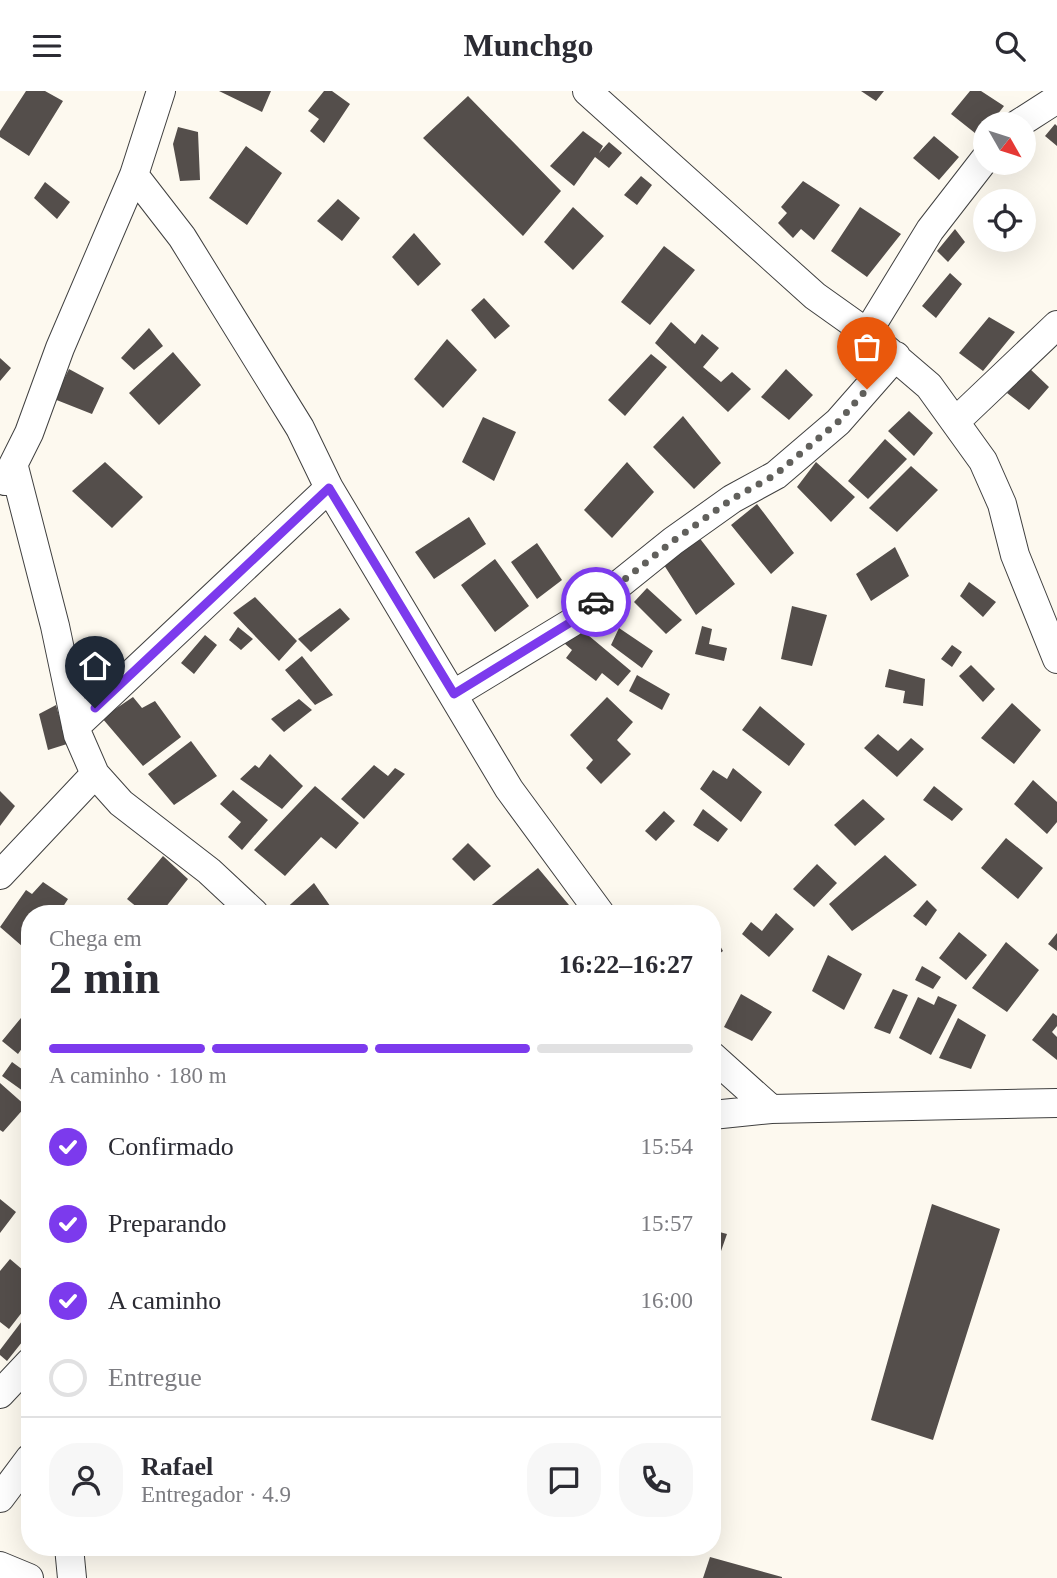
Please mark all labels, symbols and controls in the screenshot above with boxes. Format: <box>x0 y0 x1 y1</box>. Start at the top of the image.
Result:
icon: menu <box>28 27 66 65</box>
text: Munchgo <box>464 27 593 63</box>
icon: search <box>991 27 1029 65</box>
north arrow <box>973 112 1036 175</box>
map controls <box>973 112 1036 252</box>
button: locate <box>973 189 1036 252</box>
pin <box>837 317 897 389</box>
icon: bag <box>848 328 886 366</box>
courier <box>561 567 631 637</box>
icon: car <box>577 583 615 621</box>
pin <box>65 636 125 708</box>
icon: home <box>76 647 114 685</box>
text: Chega em <box>49 926 142 951</box>
text: 16:22–16:27 <box>559 950 693 979</box>
text: 2 min <box>49 952 160 1003</box>
text: A caminho · 180 m <box>49 1063 227 1088</box>
icon: check <box>49 1128 87 1166</box>
text: Confirmado <box>108 1132 234 1161</box>
text: 15:54 <box>641 1134 693 1159</box>
icon: check <box>49 1205 87 1243</box>
text: Preparando <box>108 1209 226 1238</box>
text: 15:57 <box>641 1211 693 1236</box>
icon: check <box>49 1282 87 1320</box>
text: A caminho <box>108 1286 221 1315</box>
text: 16:00 <box>641 1288 693 1313</box>
text: Entregue <box>108 1363 202 1392</box>
button: person <box>49 1443 123 1517</box>
button: chat <box>527 1443 601 1517</box>
button: phone <box>619 1443 693 1517</box>
text: Rafael <box>141 1452 213 1481</box>
text: Entregador · 4.9 <box>141 1482 291 1507</box>

